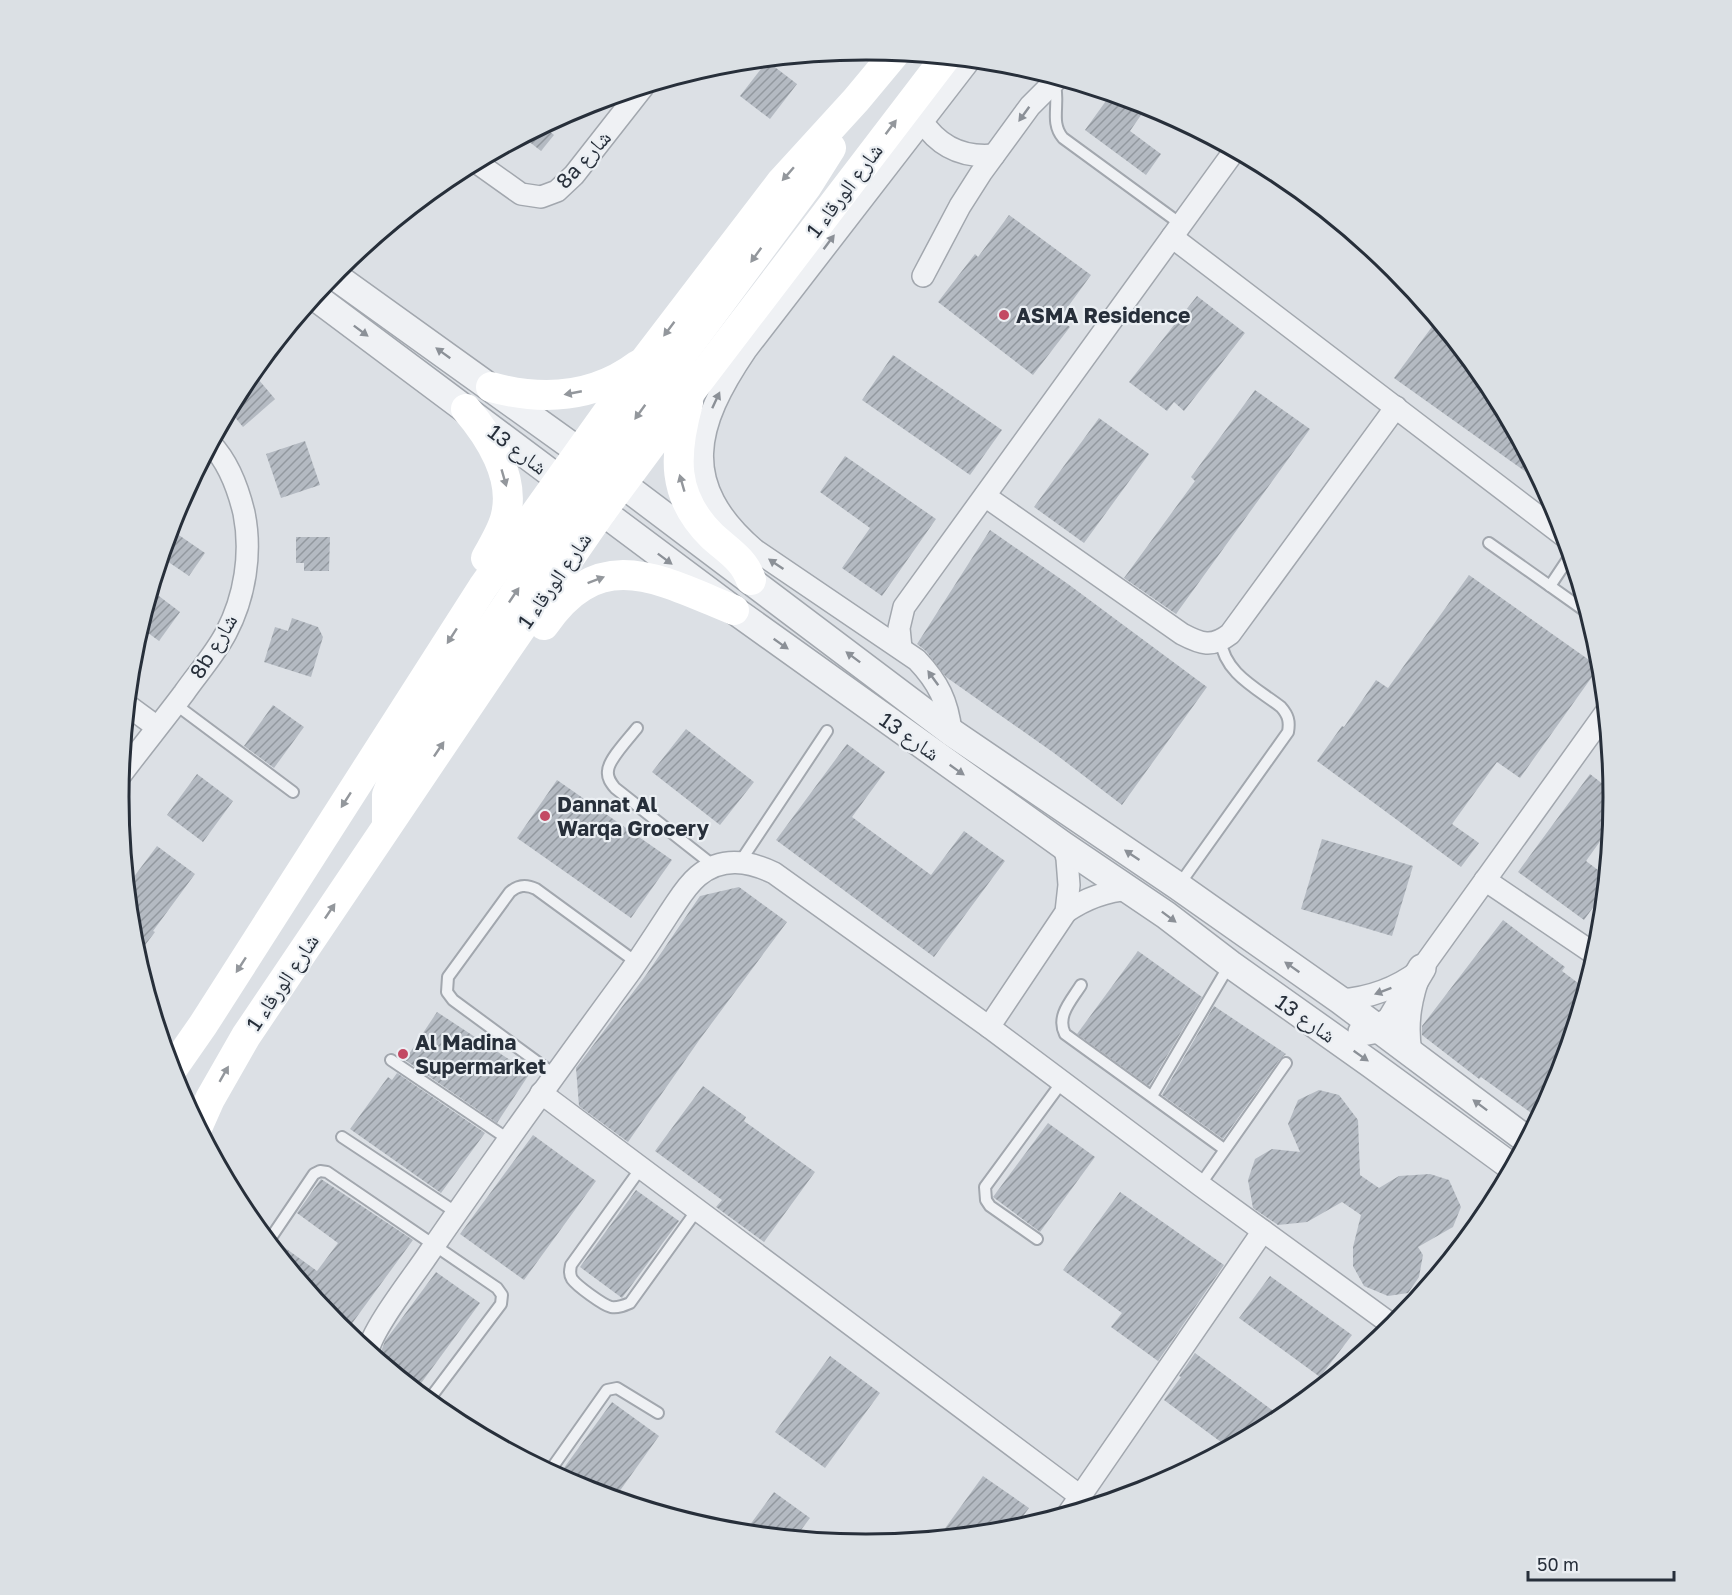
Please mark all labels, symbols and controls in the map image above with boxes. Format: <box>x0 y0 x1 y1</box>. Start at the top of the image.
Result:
one-way arrow <box>1018 106 1030 122</box>
one-way arrow <box>885 120 897 135</box>
street label: 8a شارع <box>550 124 617 194</box>
street label: شارع الورقاء 1 <box>800 138 889 243</box>
one-way arrow <box>781 167 795 182</box>
one-way arrow <box>823 234 835 249</box>
one-way arrow <box>750 247 762 262</box>
place label: ASMA Residence <box>1016 302 1190 328</box>
marker: ASMA Residence <box>997 308 1011 322</box>
one-way arrow <box>663 321 675 336</box>
one-way arrow <box>354 325 369 337</box>
one-way arrow <box>436 347 452 359</box>
one-way arrow <box>564 389 583 398</box>
one-way arrow <box>711 390 721 408</box>
one-way arrow <box>634 403 646 419</box>
street label: شارع 13 <box>483 418 553 481</box>
one-way arrow <box>500 469 509 487</box>
one-way arrow <box>677 474 686 492</box>
street label: شارع الورقاء 1 <box>511 527 597 634</box>
one-way arrow <box>658 553 673 565</box>
one-way arrow <box>768 558 784 570</box>
one-way arrow <box>587 575 605 585</box>
one-way arrow <box>508 587 520 603</box>
street label: 8b شارع <box>184 609 243 684</box>
one-way arrow <box>446 628 457 644</box>
one-way arrow <box>773 638 789 650</box>
one-way arrow <box>846 652 861 664</box>
one-way arrow <box>927 670 939 686</box>
street label: شارع 13 <box>874 706 945 767</box>
one-way arrow <box>433 741 444 757</box>
one-way arrow <box>950 763 965 775</box>
place label: Dannat Al Warqa Grocery <box>557 791 709 841</box>
one-way arrow <box>341 792 352 808</box>
marker: Dannat Al Warqa Grocery <box>538 809 552 823</box>
one-way arrow <box>1125 849 1141 861</box>
one-way arrow <box>324 903 336 919</box>
one-way arrow <box>1161 911 1177 923</box>
street label: شارع الورقاء 1 <box>240 929 325 1036</box>
one-way arrow <box>236 956 247 973</box>
one-way arrow <box>1284 962 1300 973</box>
one-way arrow <box>1374 987 1392 996</box>
street label: شارع 13 <box>1270 988 1341 1049</box>
place label: Al Madina Supermarket <box>415 1029 546 1079</box>
marker: Al Madina Supermarket <box>396 1047 410 1061</box>
one-way arrow <box>1352 1050 1368 1062</box>
one-way arrow <box>218 1066 229 1082</box>
one-way arrow <box>1472 1100 1487 1112</box>
scale bar <box>1528 1544 1674 1582</box>
text: 50 m <box>1537 1553 1579 1575</box>

